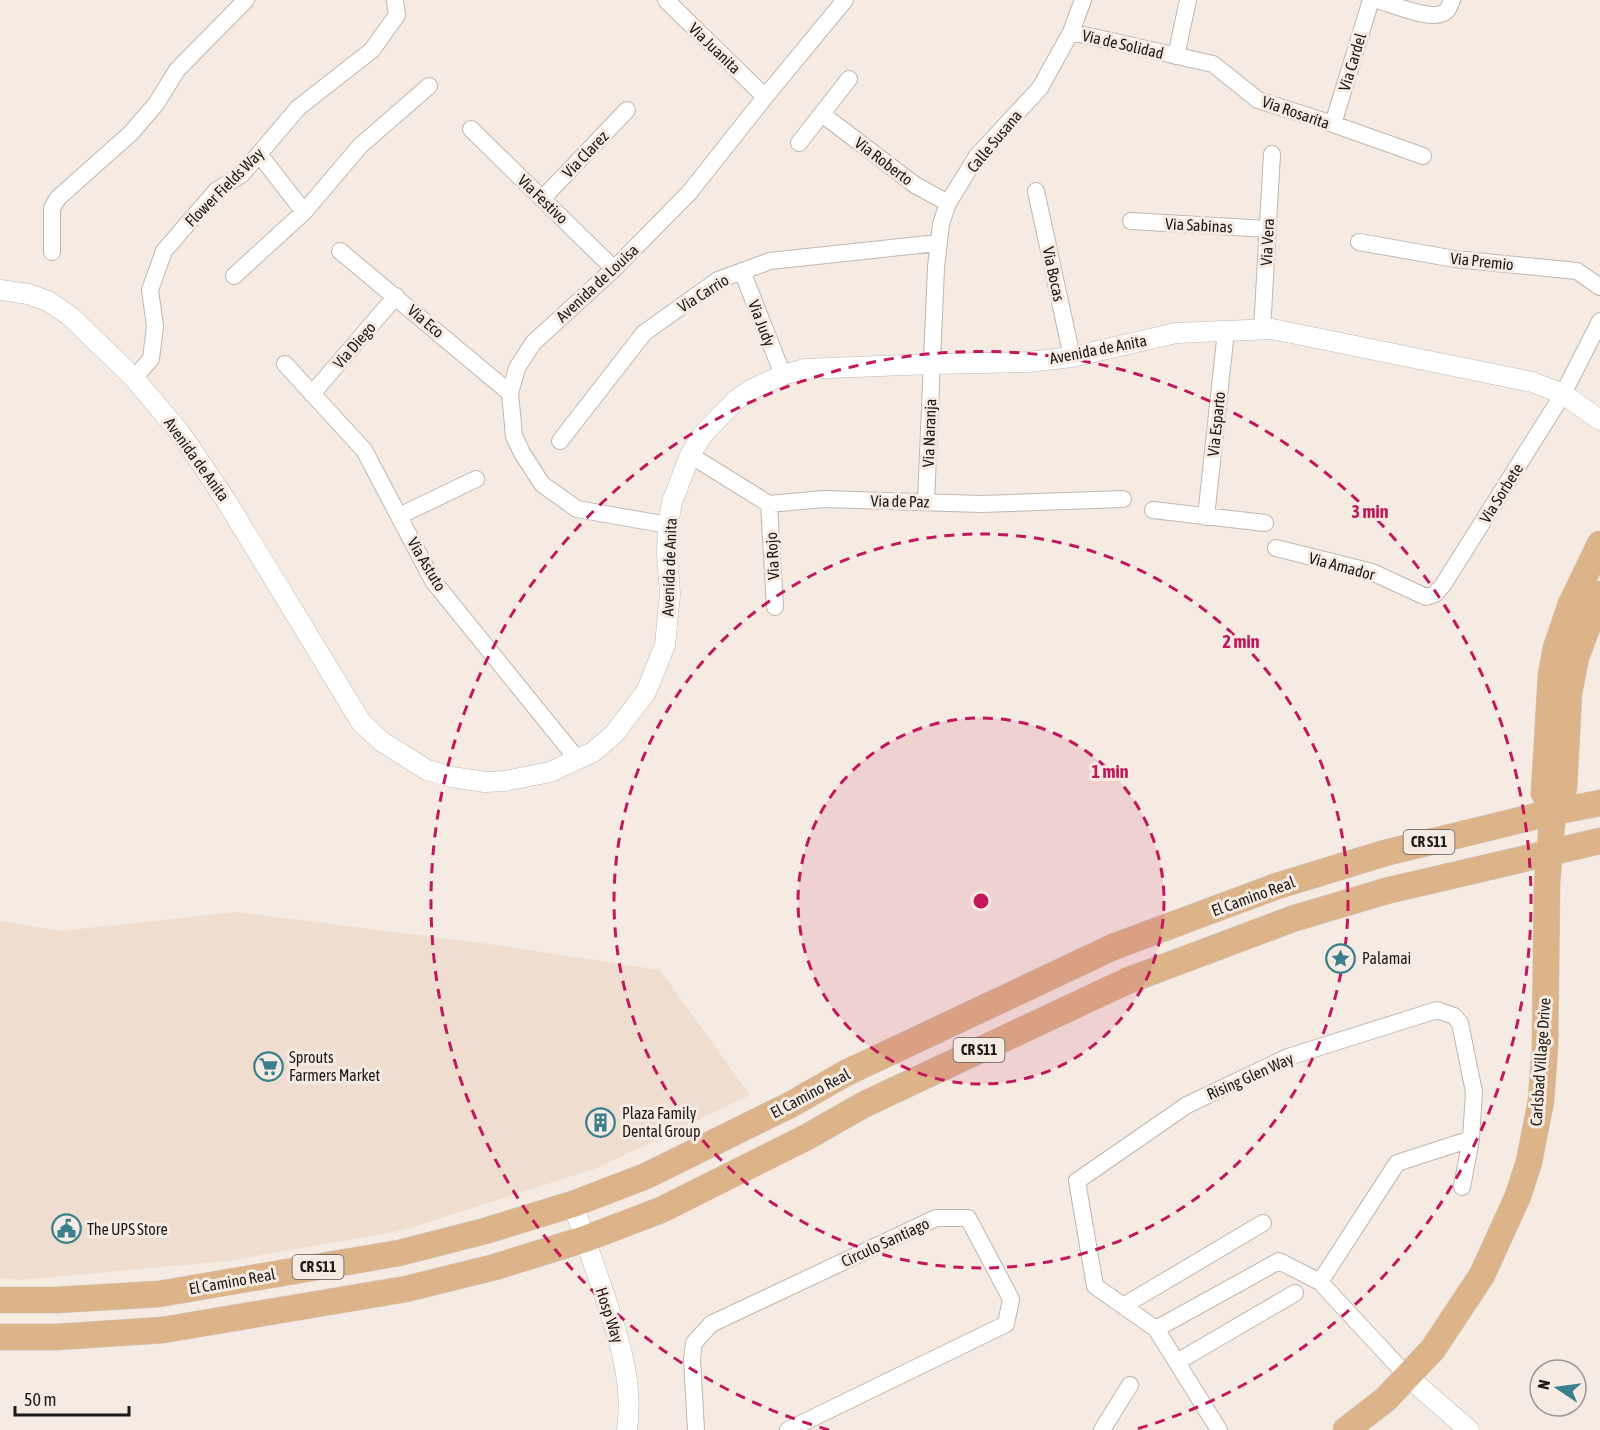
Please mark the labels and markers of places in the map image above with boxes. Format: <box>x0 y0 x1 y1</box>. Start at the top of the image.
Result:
centre of rings <box>971 891 991 911</box>
place icon: Palamai <box>1325 942 1357 974</box>
place label: Palamai <box>1362 949 1411 967</box>
place label: Sprouts Farmers Market <box>289 1048 380 1084</box>
supermarket icon: Sprouts Farmers Market <box>252 1050 284 1082</box>
place label: Plaza Family Dental Group <box>622 1104 701 1141</box>
building icon: Plaza Family Dental Group <box>585 1106 617 1138</box>
public building icon: The UPS Store <box>50 1213 82 1245</box>
place label: The UPS Store <box>87 1220 168 1238</box>

